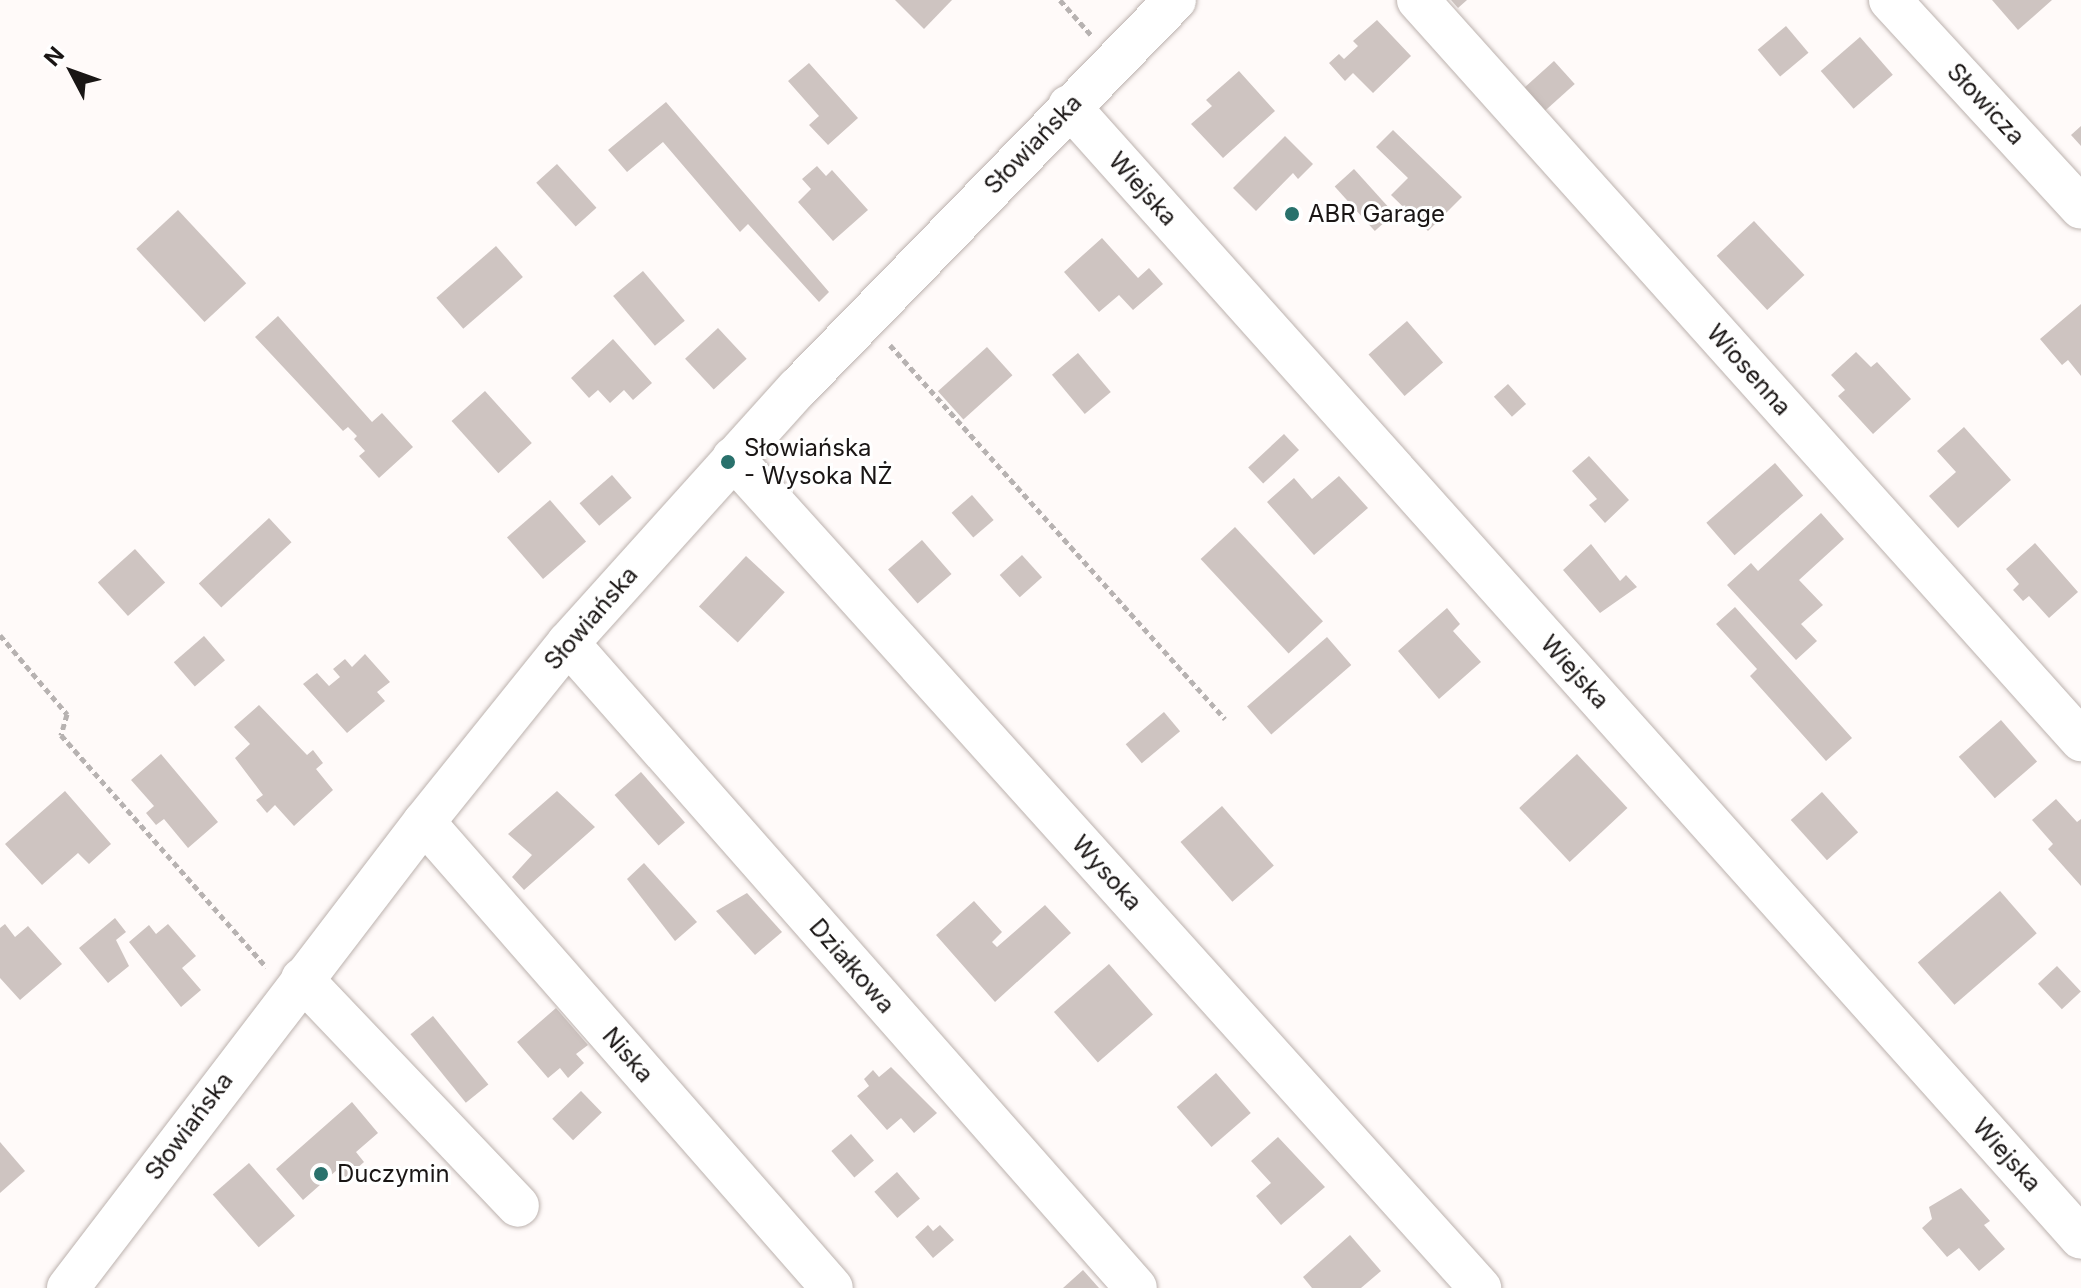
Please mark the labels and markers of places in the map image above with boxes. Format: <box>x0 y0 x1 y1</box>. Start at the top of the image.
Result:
place label: ABR Garage <box>1308 200 1445 228</box>
marker: ABR Garage <box>1283 205 1301 223</box>
place label: Słowiańska - Wysoka NŻ <box>744 434 893 490</box>
marker: Słowiańska - Wysoka NŻ <box>719 453 737 471</box>
place label: Duczymin <box>337 1160 450 1188</box>
marker: Duczymin <box>312 1165 330 1183</box>

